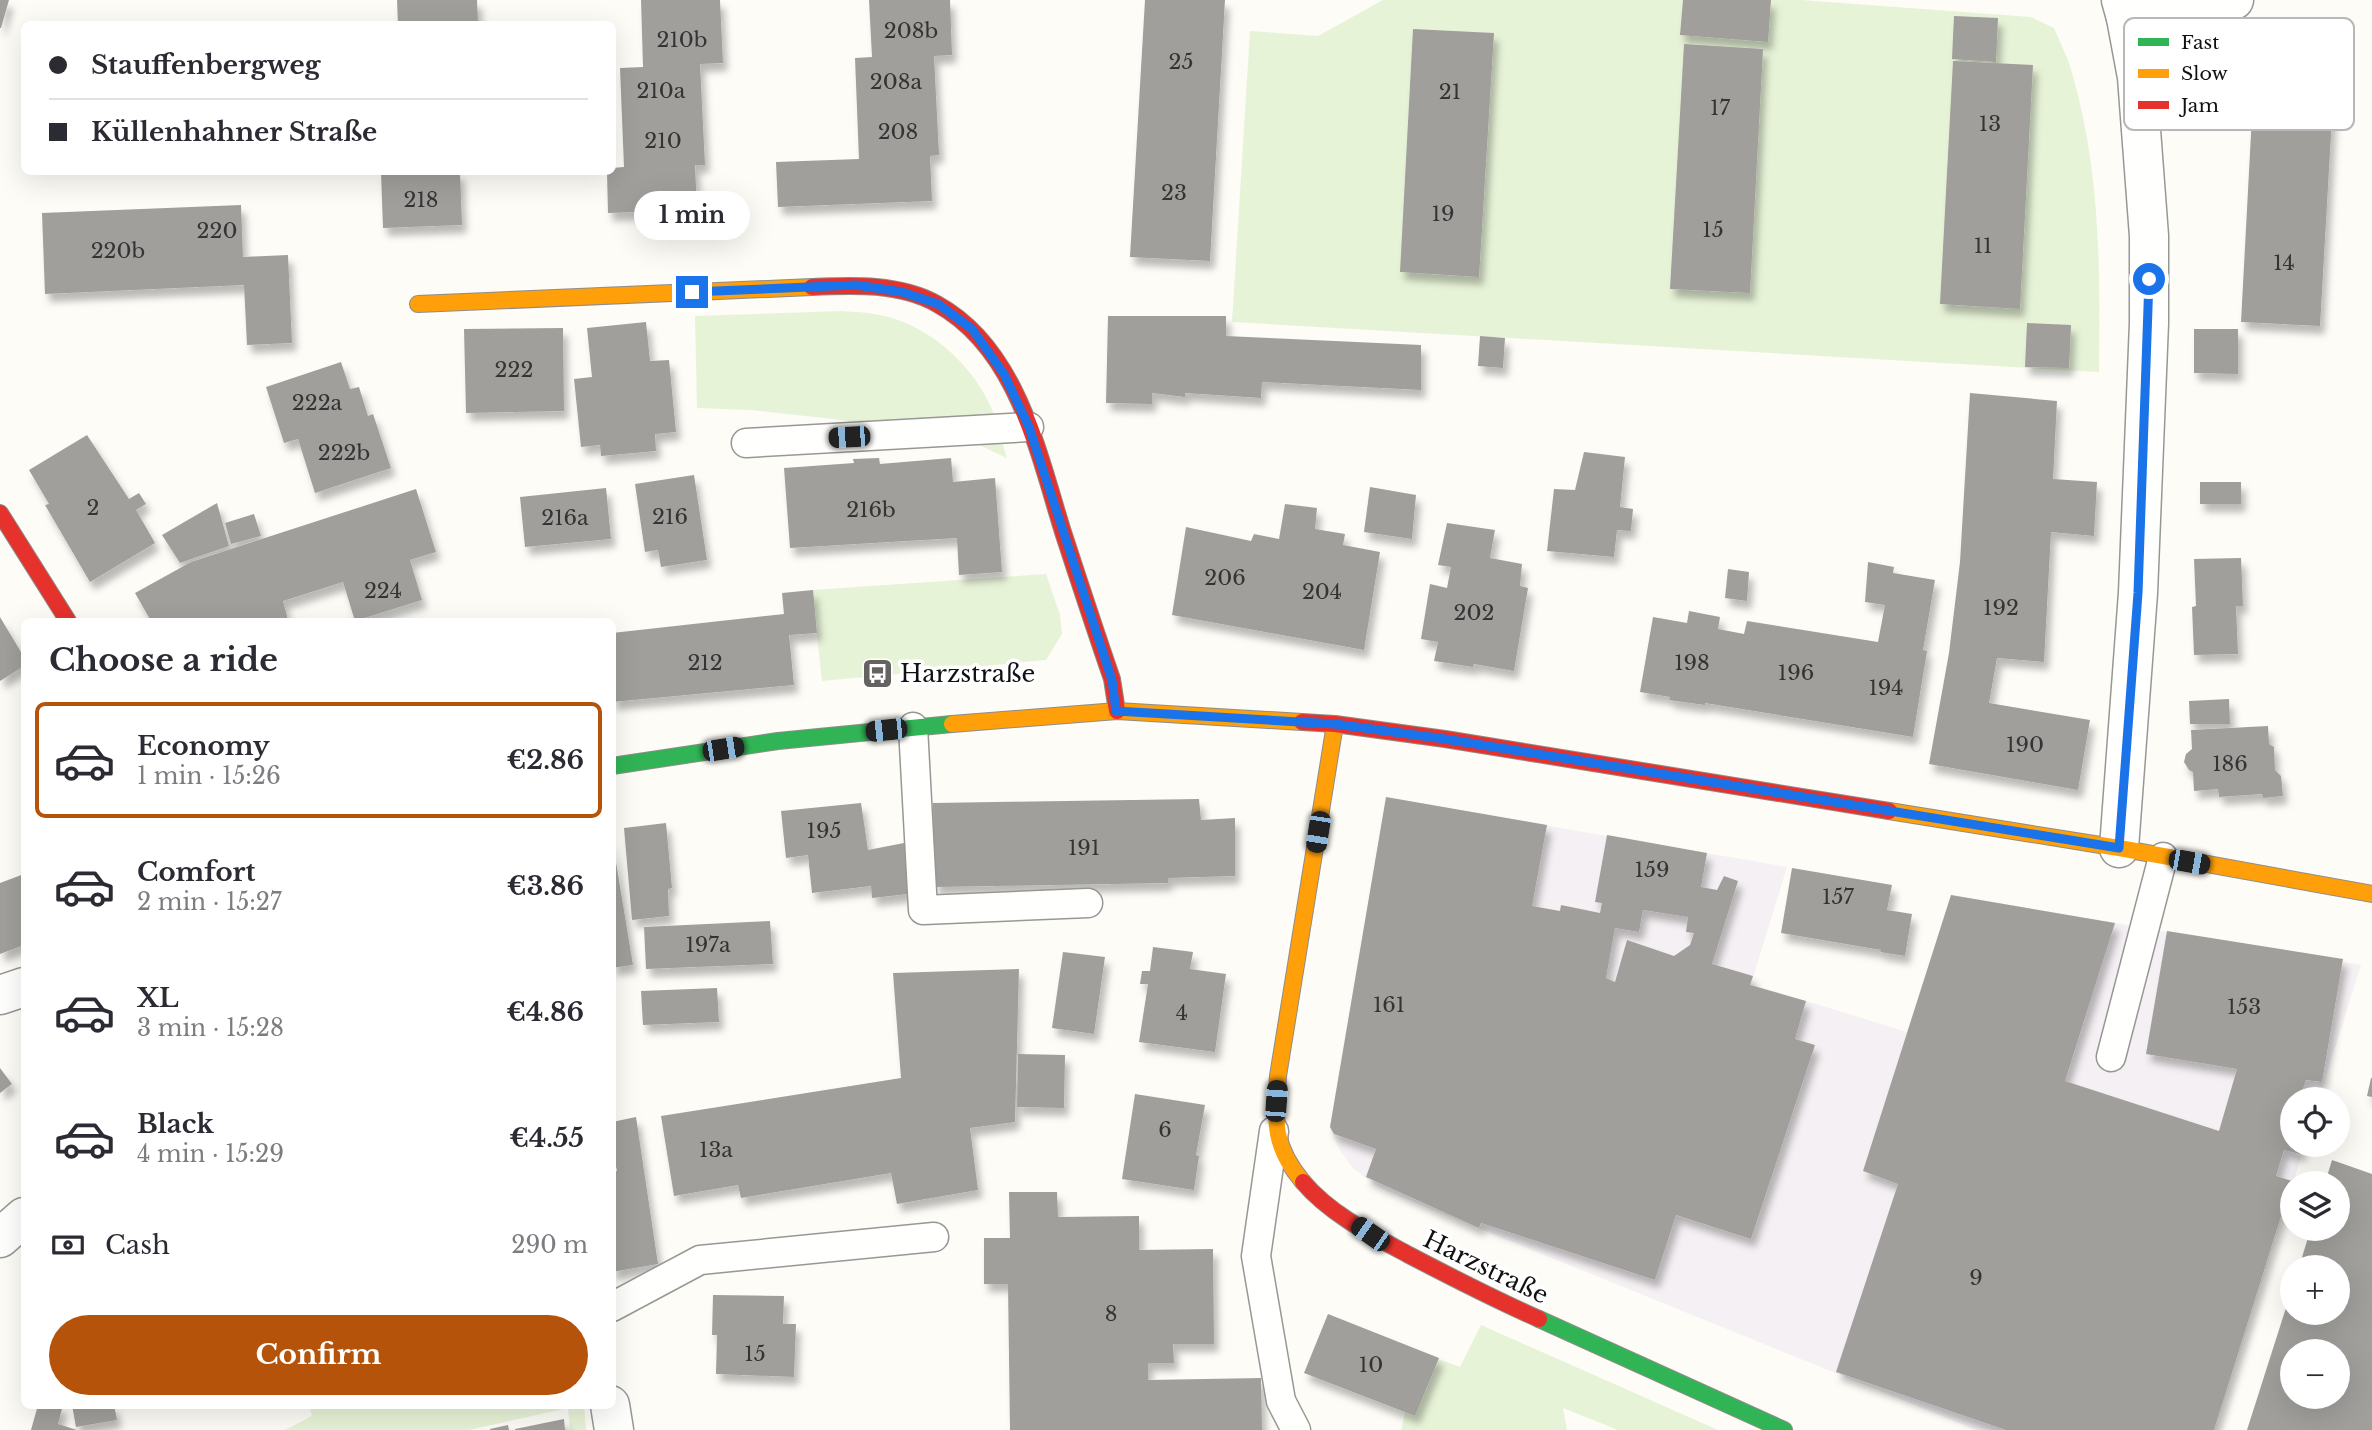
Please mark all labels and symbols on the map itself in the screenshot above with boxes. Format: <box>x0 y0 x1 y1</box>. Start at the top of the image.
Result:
house number: 208b <box>884 18 938 44</box>
legend <box>2124 18 2354 130</box>
house number: 210b <box>656 27 708 53</box>
text: Fast <box>2181 31 2220 54</box>
house number: 25 <box>1169 49 1193 75</box>
text: Slow <box>2181 62 2228 85</box>
house number: 208a <box>870 69 923 95</box>
house number: 210a <box>637 78 686 104</box>
house number: 21 <box>1439 79 1461 105</box>
text: Jam <box>2178 94 2219 117</box>
house number: 17 <box>1710 95 1730 121</box>
house number: 13 <box>1979 111 2001 137</box>
house number: 208 <box>878 119 918 145</box>
house number: 210 <box>644 128 682 154</box>
house number: 23 <box>1161 180 1187 206</box>
house number: 218 <box>403 187 439 213</box>
callout: 1 min <box>634 190 750 240</box>
house number: 19 <box>1432 201 1454 227</box>
house number: 15 <box>1702 217 1724 243</box>
house number: 220 <box>197 218 237 244</box>
house number: 11 <box>1974 233 1992 259</box>
house number: 220b <box>91 238 145 264</box>
house number: 14 <box>2273 250 2295 276</box>
route start <box>2133 263 2165 295</box>
route end <box>676 276 708 308</box>
house number: 222 <box>495 357 533 383</box>
house number: 222a <box>292 390 343 416</box>
car <box>828 425 871 449</box>
house number: 222b <box>318 440 370 466</box>
house number: 2 <box>87 495 99 521</box>
house number: 216b <box>846 497 896 523</box>
house number: 216 <box>652 504 688 530</box>
house number: 216a <box>541 505 589 531</box>
house number: 206 <box>1204 565 1246 591</box>
house number: 224 <box>364 578 402 604</box>
house number: 204 <box>1302 579 1342 605</box>
house number: 192 <box>1983 595 2019 621</box>
house number: 202 <box>1454 600 1494 626</box>
house number: 212 <box>687 650 723 676</box>
house number: 198 <box>1674 650 1710 676</box>
bus stop icon: Harzstraße <box>860 656 894 690</box>
place label: Harzstraße <box>900 659 1035 688</box>
house number: 196 <box>1778 660 1814 686</box>
house number: 194 <box>1868 675 1904 701</box>
car <box>865 717 908 743</box>
house number: 190 <box>2006 732 2044 758</box>
car <box>701 735 746 763</box>
house number: 186 <box>2212 751 2248 777</box>
car <box>1305 810 1332 854</box>
house number: 195 <box>807 818 841 844</box>
house number: 191 <box>1068 835 1100 861</box>
car <box>2167 848 2212 876</box>
house number: 159 <box>1635 857 1669 883</box>
house number: 157 <box>1822 884 1854 910</box>
house number: 197a <box>685 932 731 958</box>
house number: 161 <box>1373 992 1405 1018</box>
house number: 153 <box>2227 994 2261 1020</box>
house number: 4 <box>1176 1000 1188 1026</box>
car <box>1265 1079 1288 1123</box>
house number: 6 <box>1158 1117 1172 1143</box>
house number: 13a <box>699 1137 733 1163</box>
car <box>1347 1213 1394 1255</box>
street label: Harzstraße <box>1419 1224 1553 1310</box>
house number: 9 <box>1969 1265 1983 1291</box>
house number: 8 <box>1105 1301 1117 1327</box>
house number: 15 <box>744 1341 766 1367</box>
house number: 10 <box>1359 1352 1383 1378</box>

